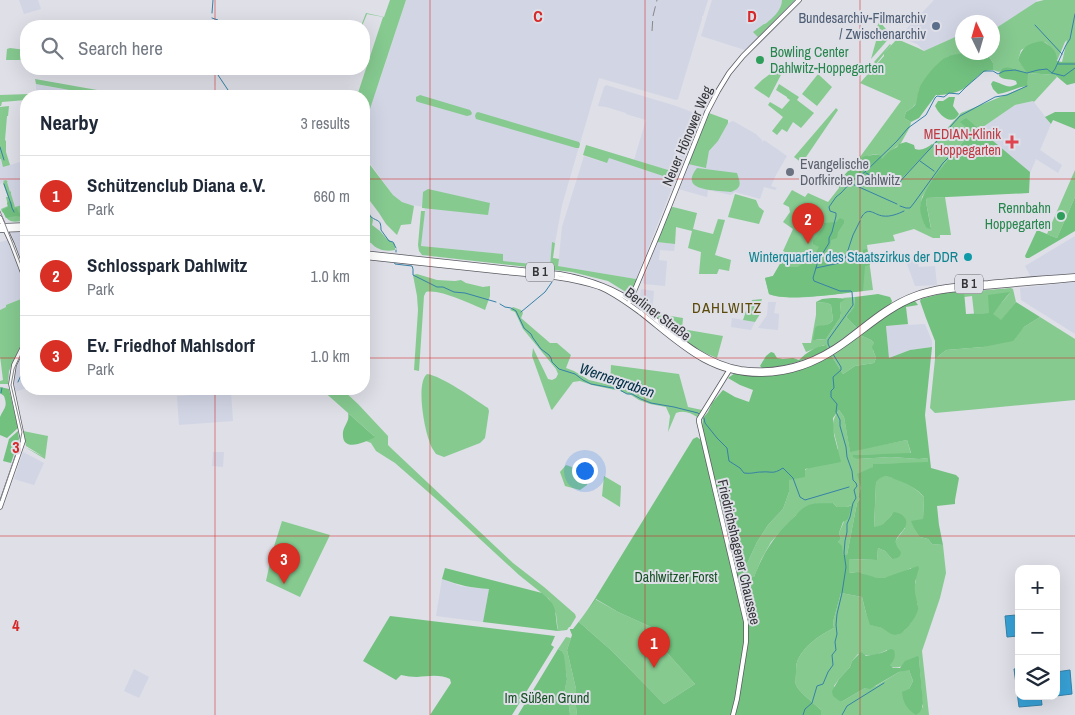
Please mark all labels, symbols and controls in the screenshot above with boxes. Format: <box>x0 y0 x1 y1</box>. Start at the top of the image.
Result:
text: C <box>533 5 543 27</box>
text: D <box>747 5 757 27</box>
place label: Bundesarchiv-Filmarchiv / Zwischenarchiv <box>798 9 926 43</box>
north arrow <box>955 15 1000 60</box>
search box <box>20 20 370 75</box>
marker: Bundesarchiv-Filmarchiv / Zwischenarchiv <box>930 20 942 32</box>
icon: search <box>38 34 66 62</box>
text: Search here <box>78 35 163 61</box>
place label: Bowling Center Dahlwitz-Hoppegarten <box>770 43 884 77</box>
marker: Bowling Center Dahlwitz-Hoppegarten <box>754 54 766 66</box>
street label: Neuer Hönower Weg <box>658 83 716 189</box>
text: Nearby <box>40 108 98 137</box>
text: 3 results <box>300 112 350 134</box>
place label: MEDIAN-Klinik Hoppegarten <box>924 125 1001 159</box>
marker: MEDIAN-Klinik Hoppegarten <box>1005 135 1019 149</box>
place label: Evangelische Dorfkirche Dahlwitz <box>800 155 900 189</box>
marker: Evangelische Dorfkirche Dahlwitz <box>784 166 796 178</box>
text: Schützenclub Diana e.V. <box>87 172 266 198</box>
text: 1 <box>52 185 60 207</box>
text: 660 m <box>314 185 350 207</box>
text: Park <box>87 198 114 220</box>
place label: Rennbahn Hoppegarten <box>985 199 1051 233</box>
pin: 2 <box>792 203 824 244</box>
marker: Rennbahn Hoppegarten <box>1055 210 1067 222</box>
place label: Winterquartier des Staatszirkus der DDR <box>749 248 958 266</box>
marker: Winterquartier des Staatszirkus der DDR <box>962 251 974 263</box>
text: Schlosspark Dahlwitz <box>87 252 247 278</box>
road number: B 1 <box>526 262 554 282</box>
text: 2 <box>52 265 60 287</box>
text: 1.0 km <box>311 265 350 287</box>
road number: B 1 <box>955 274 983 294</box>
text: Park <box>87 278 114 300</box>
street label: Berliner Straße <box>621 283 695 345</box>
district label: DAHLWITZ <box>692 297 762 318</box>
text: Ev. Friedhof Mahlsdorf <box>87 332 255 358</box>
text: 3 <box>52 345 60 367</box>
text: 1.0 km <box>311 345 350 367</box>
water label: Wernergraben <box>577 357 658 403</box>
text: Park <box>87 358 114 380</box>
text: 3 <box>12 436 20 458</box>
your location <box>572 458 598 484</box>
street label: Friedrichshagener Chaussee <box>714 478 764 626</box>
pin: 3 <box>268 543 300 584</box>
map controls <box>1015 565 1060 700</box>
button: + <box>1015 565 1060 610</box>
park label: Dahlwitzer Forst <box>634 568 718 586</box>
button: − <box>1015 610 1060 655</box>
text: 4 <box>12 614 20 636</box>
pin: 1 <box>638 627 670 668</box>
button: layers <box>1015 655 1060 700</box>
park label: Im Süßen Grund <box>505 689 589 707</box>

